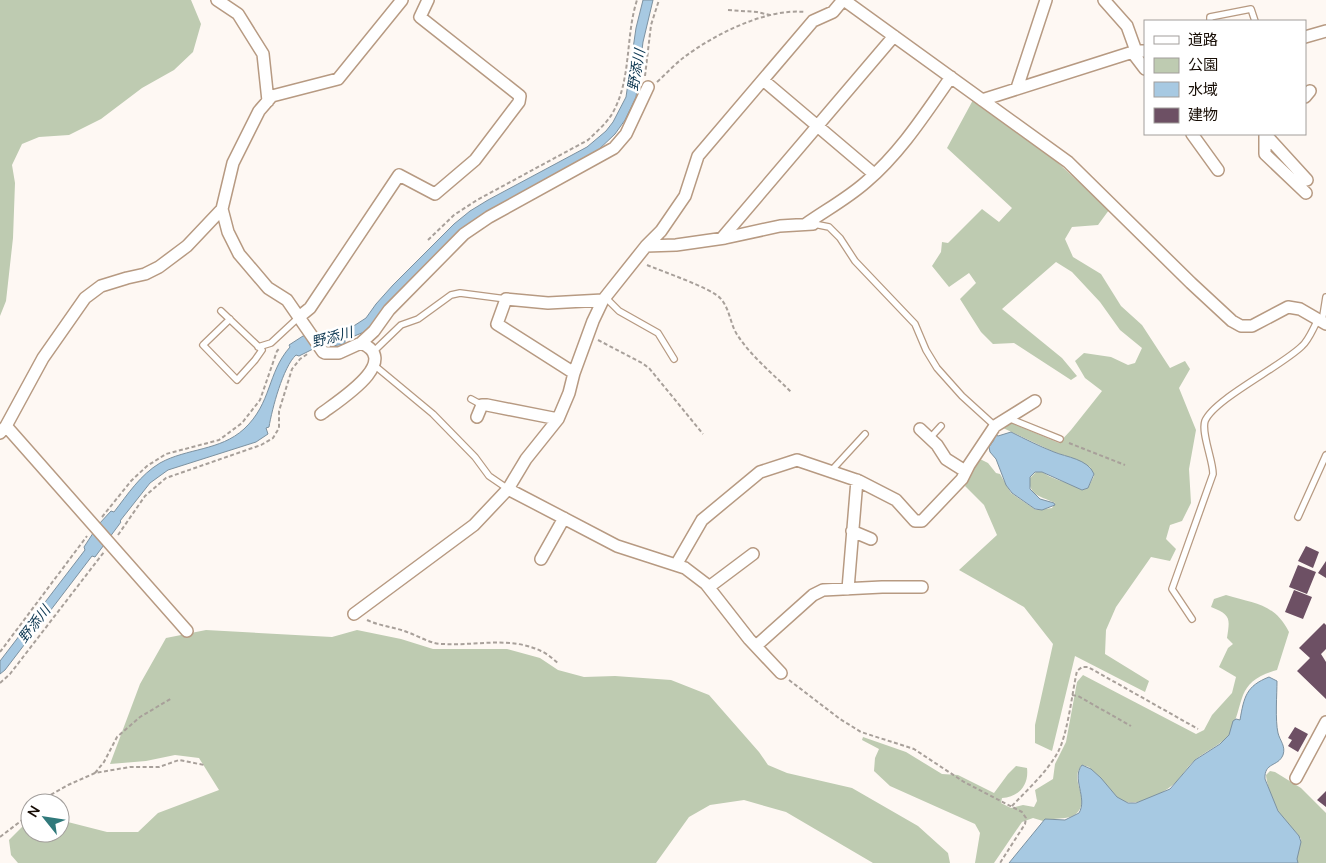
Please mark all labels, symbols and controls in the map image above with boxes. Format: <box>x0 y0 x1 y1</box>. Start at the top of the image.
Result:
legend <box>1144 20 1306 135</box>
text: 道路 <box>1188 29 1218 50</box>
water label: 野添川 <box>623 46 649 92</box>
text: 公園 <box>1188 54 1218 75</box>
text: 水域 <box>1188 79 1218 100</box>
text: 建物 <box>1188 104 1218 125</box>
water label: 野添川 <box>309 321 357 351</box>
water label: 野添川 <box>13 600 55 646</box>
north arrow <box>20 793 70 843</box>
text: N <box>23 802 44 820</box>

